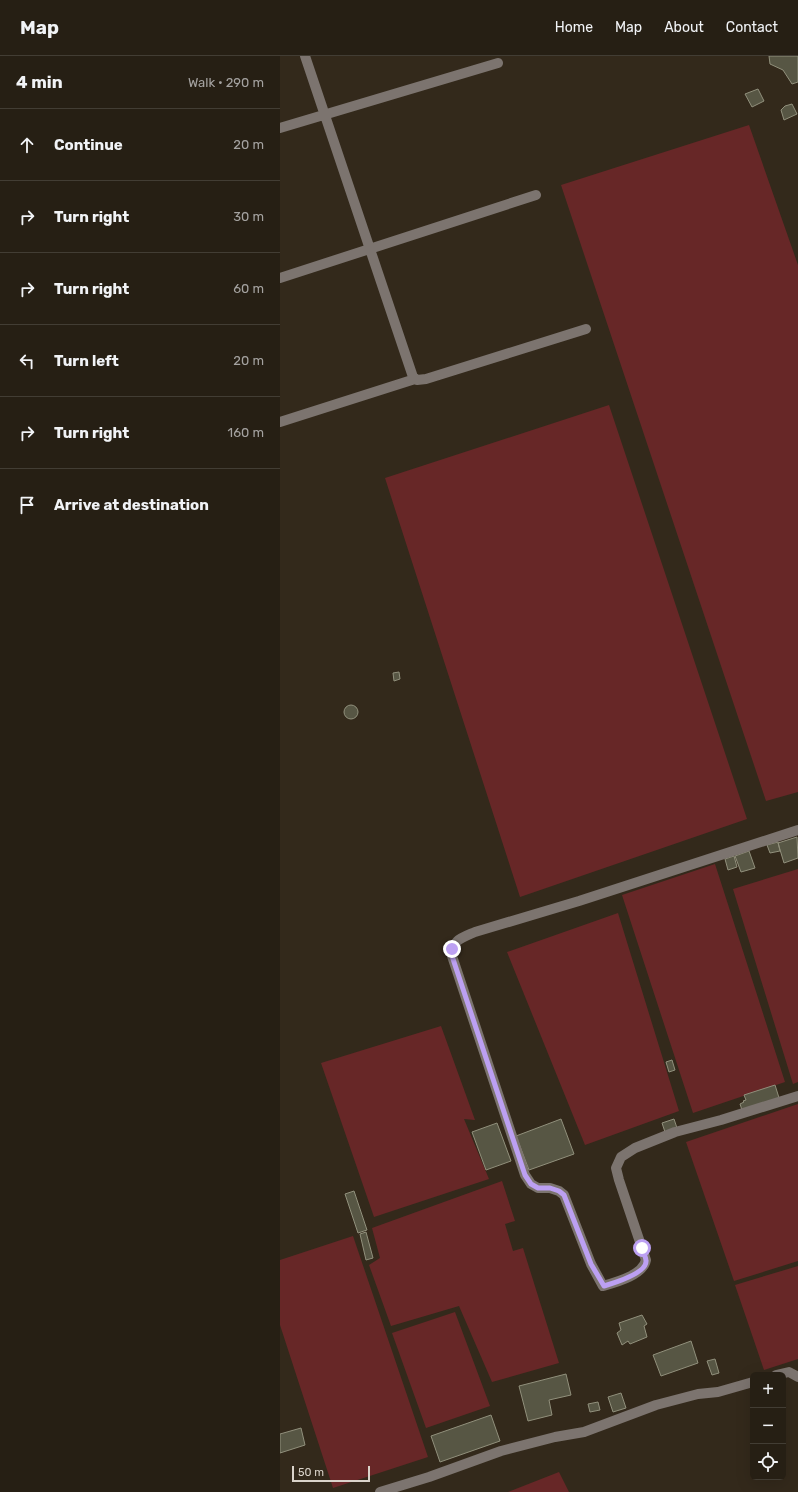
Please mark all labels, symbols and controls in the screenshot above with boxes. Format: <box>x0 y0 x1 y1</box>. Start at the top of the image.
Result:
text: Map <box>20 16 59 39</box>
text: Home <box>555 19 593 36</box>
text: Map <box>615 19 642 36</box>
text: About <box>664 19 704 36</box>
text: Contact <box>726 19 778 36</box>
text: 4 min <box>16 72 63 92</box>
text: Walk · 290 m <box>188 75 264 90</box>
icon: ahead <box>16 134 38 156</box>
text: Continue <box>54 136 123 154</box>
text: 20 m <box>233 137 264 152</box>
icon: right <box>16 206 38 228</box>
text: Turn right <box>54 208 129 226</box>
text: 30 m <box>233 209 264 224</box>
icon: right <box>16 278 38 300</box>
text: Turn right <box>54 280 129 298</box>
text: 60 m <box>233 281 264 296</box>
icon: left <box>16 350 38 372</box>
text: Turn left <box>54 352 119 370</box>
text: 20 m <box>233 353 264 368</box>
icon: right <box>16 422 38 444</box>
text: Turn right <box>54 424 129 442</box>
text: 160 m <box>228 425 264 440</box>
icon: arrive <box>16 494 38 516</box>
text: Arrive at destination <box>54 496 209 514</box>
route end <box>443 940 461 958</box>
route start <box>633 1239 651 1257</box>
map controls <box>750 1372 786 1480</box>
button: + <box>750 1372 786 1408</box>
button: − <box>750 1408 786 1444</box>
button: locate <box>750 1444 786 1480</box>
scale bar <box>292 1464 370 1483</box>
text: 50 m <box>298 1466 324 1479</box>

